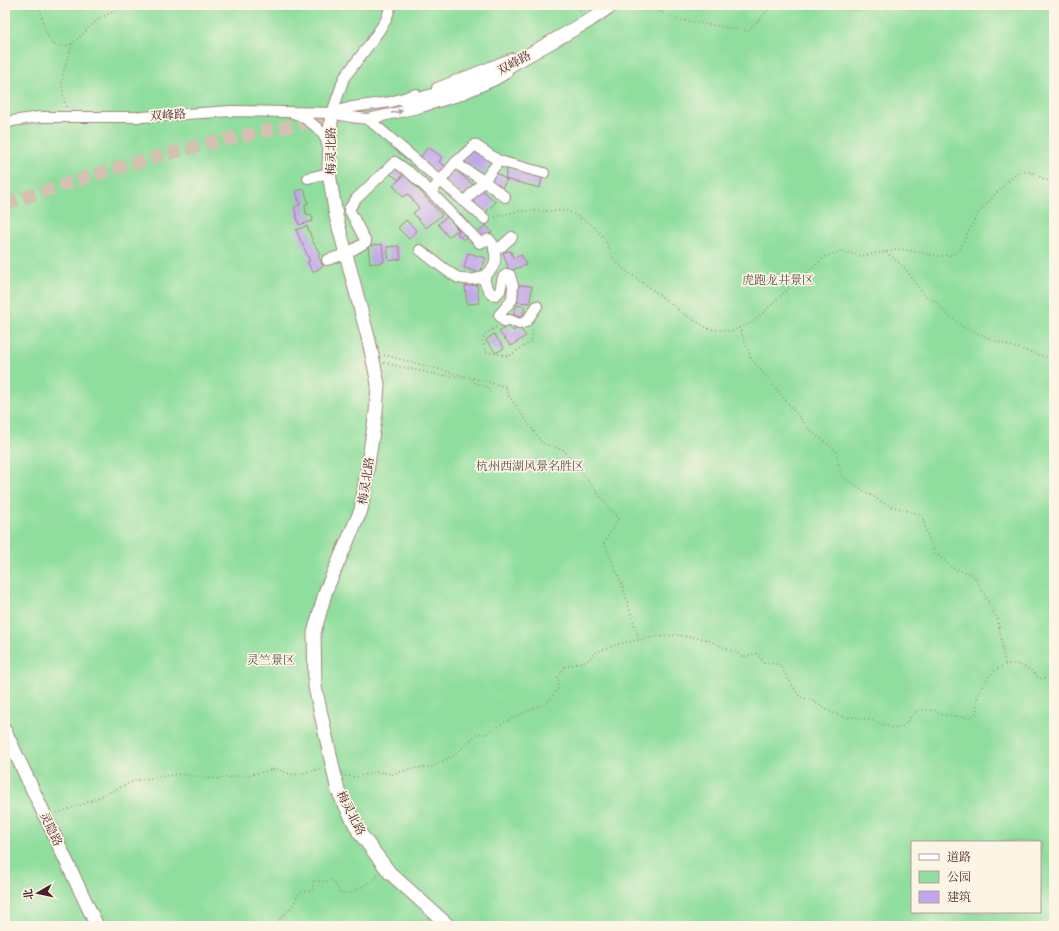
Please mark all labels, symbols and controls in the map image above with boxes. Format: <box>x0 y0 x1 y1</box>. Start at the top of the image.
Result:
street label: 双峰路 <box>495 48 534 79</box>
street label: 双峰路 <box>150 107 187 124</box>
one-way arrow <box>391 109 404 115</box>
street label: 梅灵北路 <box>324 127 339 175</box>
park label: 虎跑龙井景区 <box>742 273 814 288</box>
street label: 梅灵北路 <box>355 456 378 506</box>
park label: 杭州西湖风景名胜区 <box>476 459 584 474</box>
park label: 灵竺景区 <box>247 653 295 668</box>
street label: 梅灵北路 <box>333 788 368 838</box>
street label: 灵隐路 <box>36 810 65 849</box>
legend <box>911 841 1041 913</box>
text: 道路 <box>947 850 971 865</box>
text: 公园 <box>947 870 971 885</box>
north arrow <box>18 873 58 913</box>
text: 北 <box>21 888 37 901</box>
text: 建筑 <box>947 890 971 905</box>

